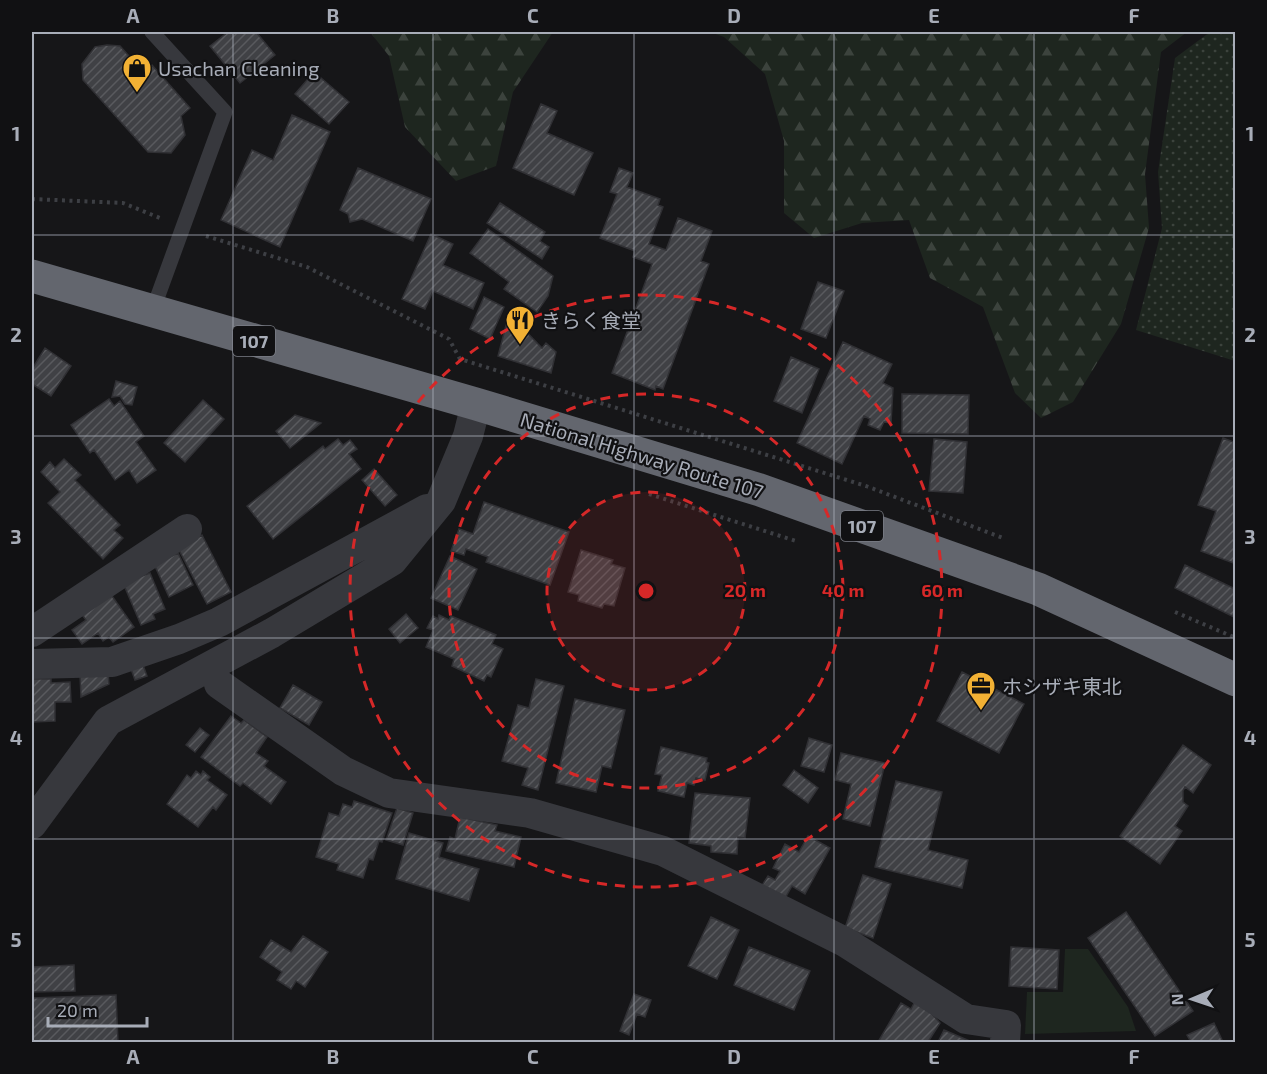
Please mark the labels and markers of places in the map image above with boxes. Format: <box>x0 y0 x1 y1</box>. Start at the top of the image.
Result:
shop icon: Usachan Cleaning <box>121 52 153 94</box>
place label: Usachan Cleaning <box>158 56 319 80</box>
restaurant icon: きらく食堂 <box>504 304 536 346</box>
place label: きらく食堂 <box>541 308 641 332</box>
centre of rings <box>636 581 656 601</box>
office icon: ホシザキ東北 <box>965 670 997 712</box>
place label: ホシザキ東北 <box>1002 674 1122 698</box>

